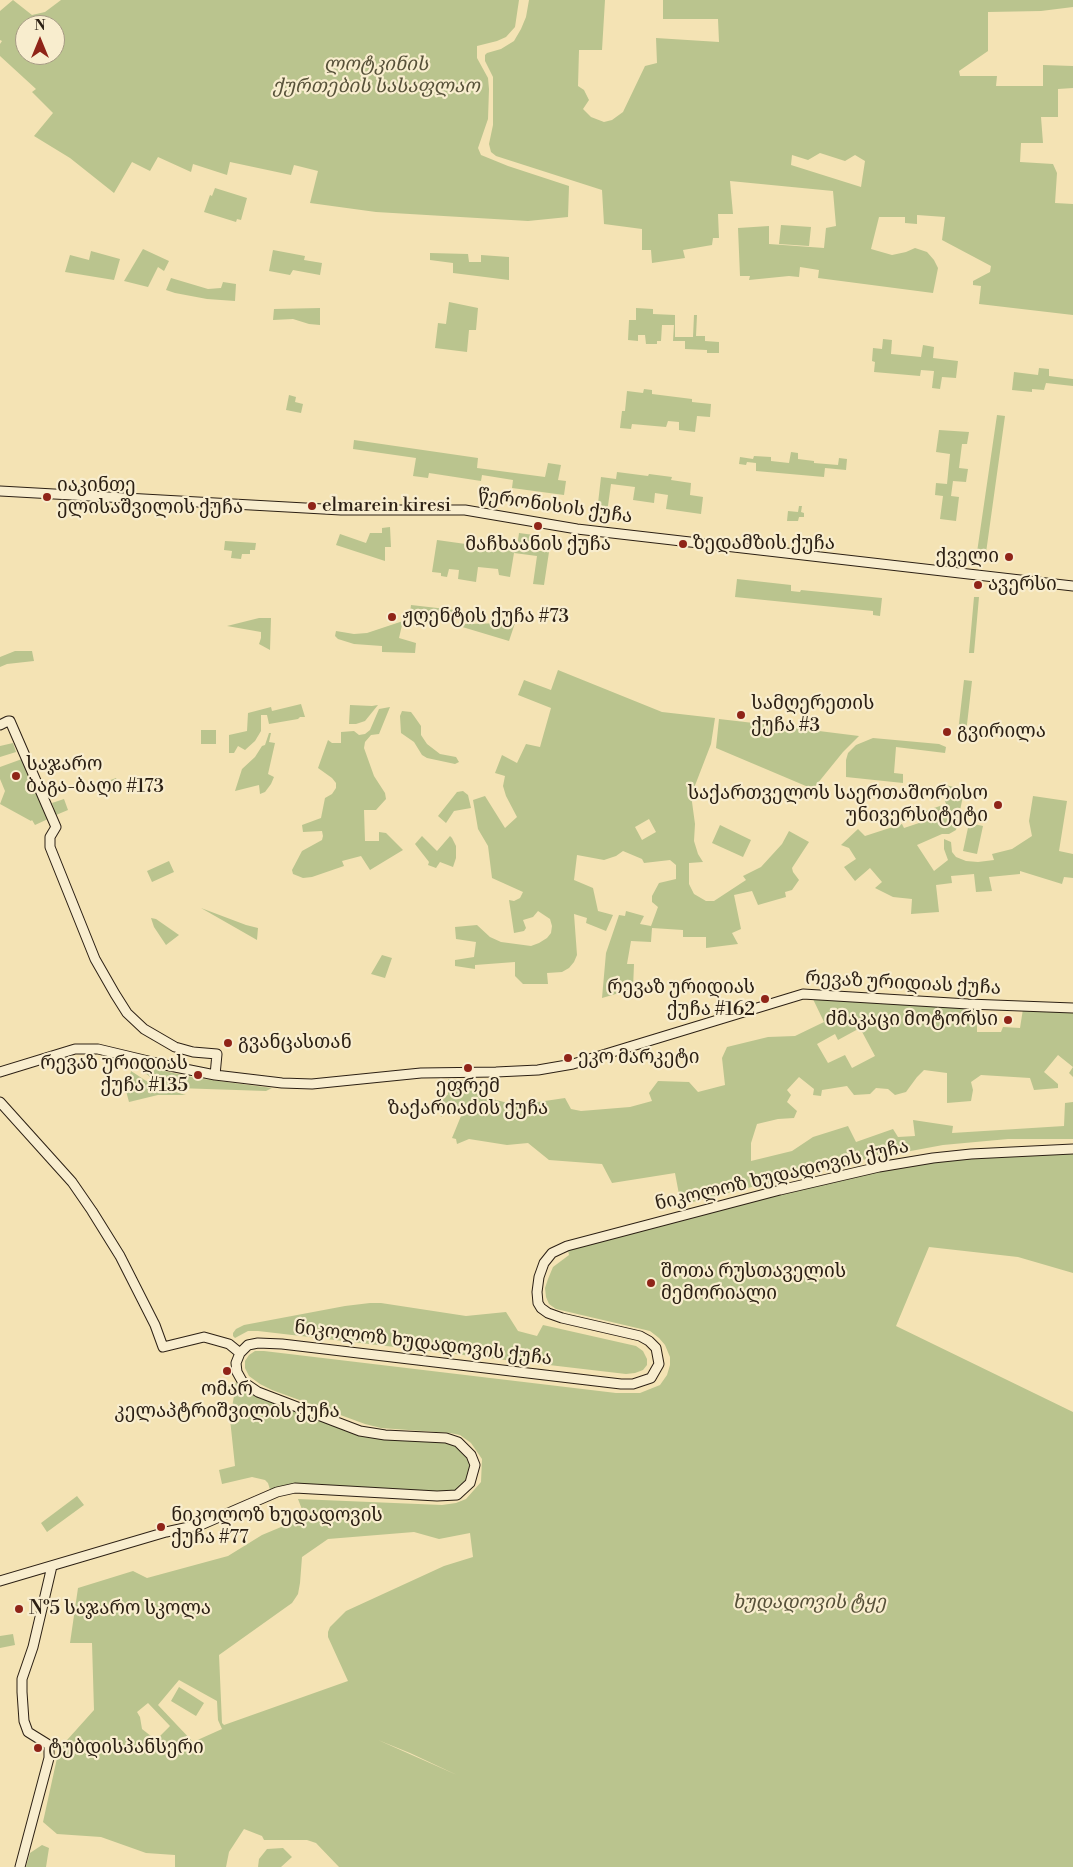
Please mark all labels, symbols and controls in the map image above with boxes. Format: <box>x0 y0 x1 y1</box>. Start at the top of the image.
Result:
north arrow <box>15 15 65 65</box>
text: N <box>34 17 46 35</box>
park label: ლოტკინის ქურთების სასაფლაო <box>272 54 480 98</box>
place label: იაკინთე ელისაშვილის ქუჩა <box>57 475 243 519</box>
street label: წერონისის ქუჩა <box>476 485 634 529</box>
marker: იაკინთე ელისაშვილის ქუჩა <box>41 491 53 503</box>
place label: elmarein kiresi <box>322 495 451 517</box>
marker: elmarein kiresi <box>306 500 318 512</box>
marker: მაჩხაანის ქუჩა <box>532 520 544 532</box>
place label: ზედამზის ქუჩა <box>693 533 835 555</box>
place label: მაჩხაანის ქუჩა <box>465 534 611 556</box>
marker: ზედამზის ქუჩა <box>677 538 689 550</box>
place label: ქველი <box>936 546 999 568</box>
marker: ქველი <box>1003 551 1015 563</box>
place label: ავერსი <box>988 574 1057 596</box>
marker: ავერსი <box>972 579 984 591</box>
place label: ჟღენტის ქუჩა #73 <box>402 606 569 628</box>
marker: ჟღენტის ქუჩა #73 <box>386 611 398 623</box>
place label: სამღერეთის ქუჩა #3 <box>751 693 874 737</box>
marker: სამღერეთის ქუჩა #3 <box>735 709 747 721</box>
place label: გვირილა <box>957 721 1046 743</box>
marker: გვირილა <box>941 726 953 738</box>
place label: საჯარო ბაგა-ბაღი #173 <box>26 754 164 798</box>
marker: საჯარო ბაგა-ბაღი #173 <box>10 770 22 782</box>
place label: საქართველოს საერთაშორისო უნივერსიტეტი <box>687 783 988 827</box>
marker: საქართველოს საერთაშორისო უნივერსიტეტი <box>992 799 1004 811</box>
street label: რევაზ ურიდიას ქუჩა <box>805 967 1001 1001</box>
place label: რევაზ ურიდიას ქუჩა #162 <box>607 977 755 1021</box>
marker: რევაზ ურიდიას ქუჩა #162 <box>759 993 771 1005</box>
place label: ძმაკაცი მოტორსი <box>826 1009 998 1031</box>
marker: ძმაკაცი მოტორსი <box>1002 1014 1014 1026</box>
place label: გვანცასთან <box>238 1032 352 1054</box>
marker: გვანცასთან <box>222 1037 234 1049</box>
place label: ეკო მარკეტი <box>578 1047 700 1069</box>
marker: ეკო მარკეტი <box>562 1052 574 1064</box>
place label: რევაზ ურიდიას ქუჩა #135 <box>40 1053 188 1097</box>
marker: ეფრემ ზაქარიაძის ქუჩა <box>462 1062 474 1074</box>
marker: რევაზ ურიდიას ქუჩა #135 <box>192 1069 204 1081</box>
place label: ეფრემ ზაქარიაძის ქუჩა <box>388 1076 548 1120</box>
street label: ნიკოლოზ ხუდადოვის ქუჩა <box>653 1136 911 1216</box>
place label: შოთა რუსთაველის მემორიალი <box>661 1261 846 1305</box>
marker: შოთა რუსთაველის მემორიალი <box>645 1277 657 1289</box>
street label: ნიკოლოზ ხუდადოვის ქუჩა <box>293 1317 553 1371</box>
marker: ომარ კელაპტრიშვილის ქუჩა <box>221 1365 233 1377</box>
place label: ომარ კელაპტრიშვილის ქუჩა <box>114 1379 340 1423</box>
place label: ნიკოლოზ ხუდადოვის ქუჩა #77 <box>171 1505 383 1549</box>
marker: ნიკოლოზ ხუდადოვის ქუჩა #77 <box>155 1521 167 1533</box>
park label: ხუდადოვის ტყე <box>732 1592 886 1614</box>
place label: №5 საჯარო სკოლა <box>29 1598 211 1620</box>
marker: №5 საჯარო სკოლა <box>13 1603 25 1615</box>
place label: ტუბდისპანსერი <box>48 1737 204 1759</box>
marker: ტუბდისპანსერი <box>32 1742 44 1754</box>

